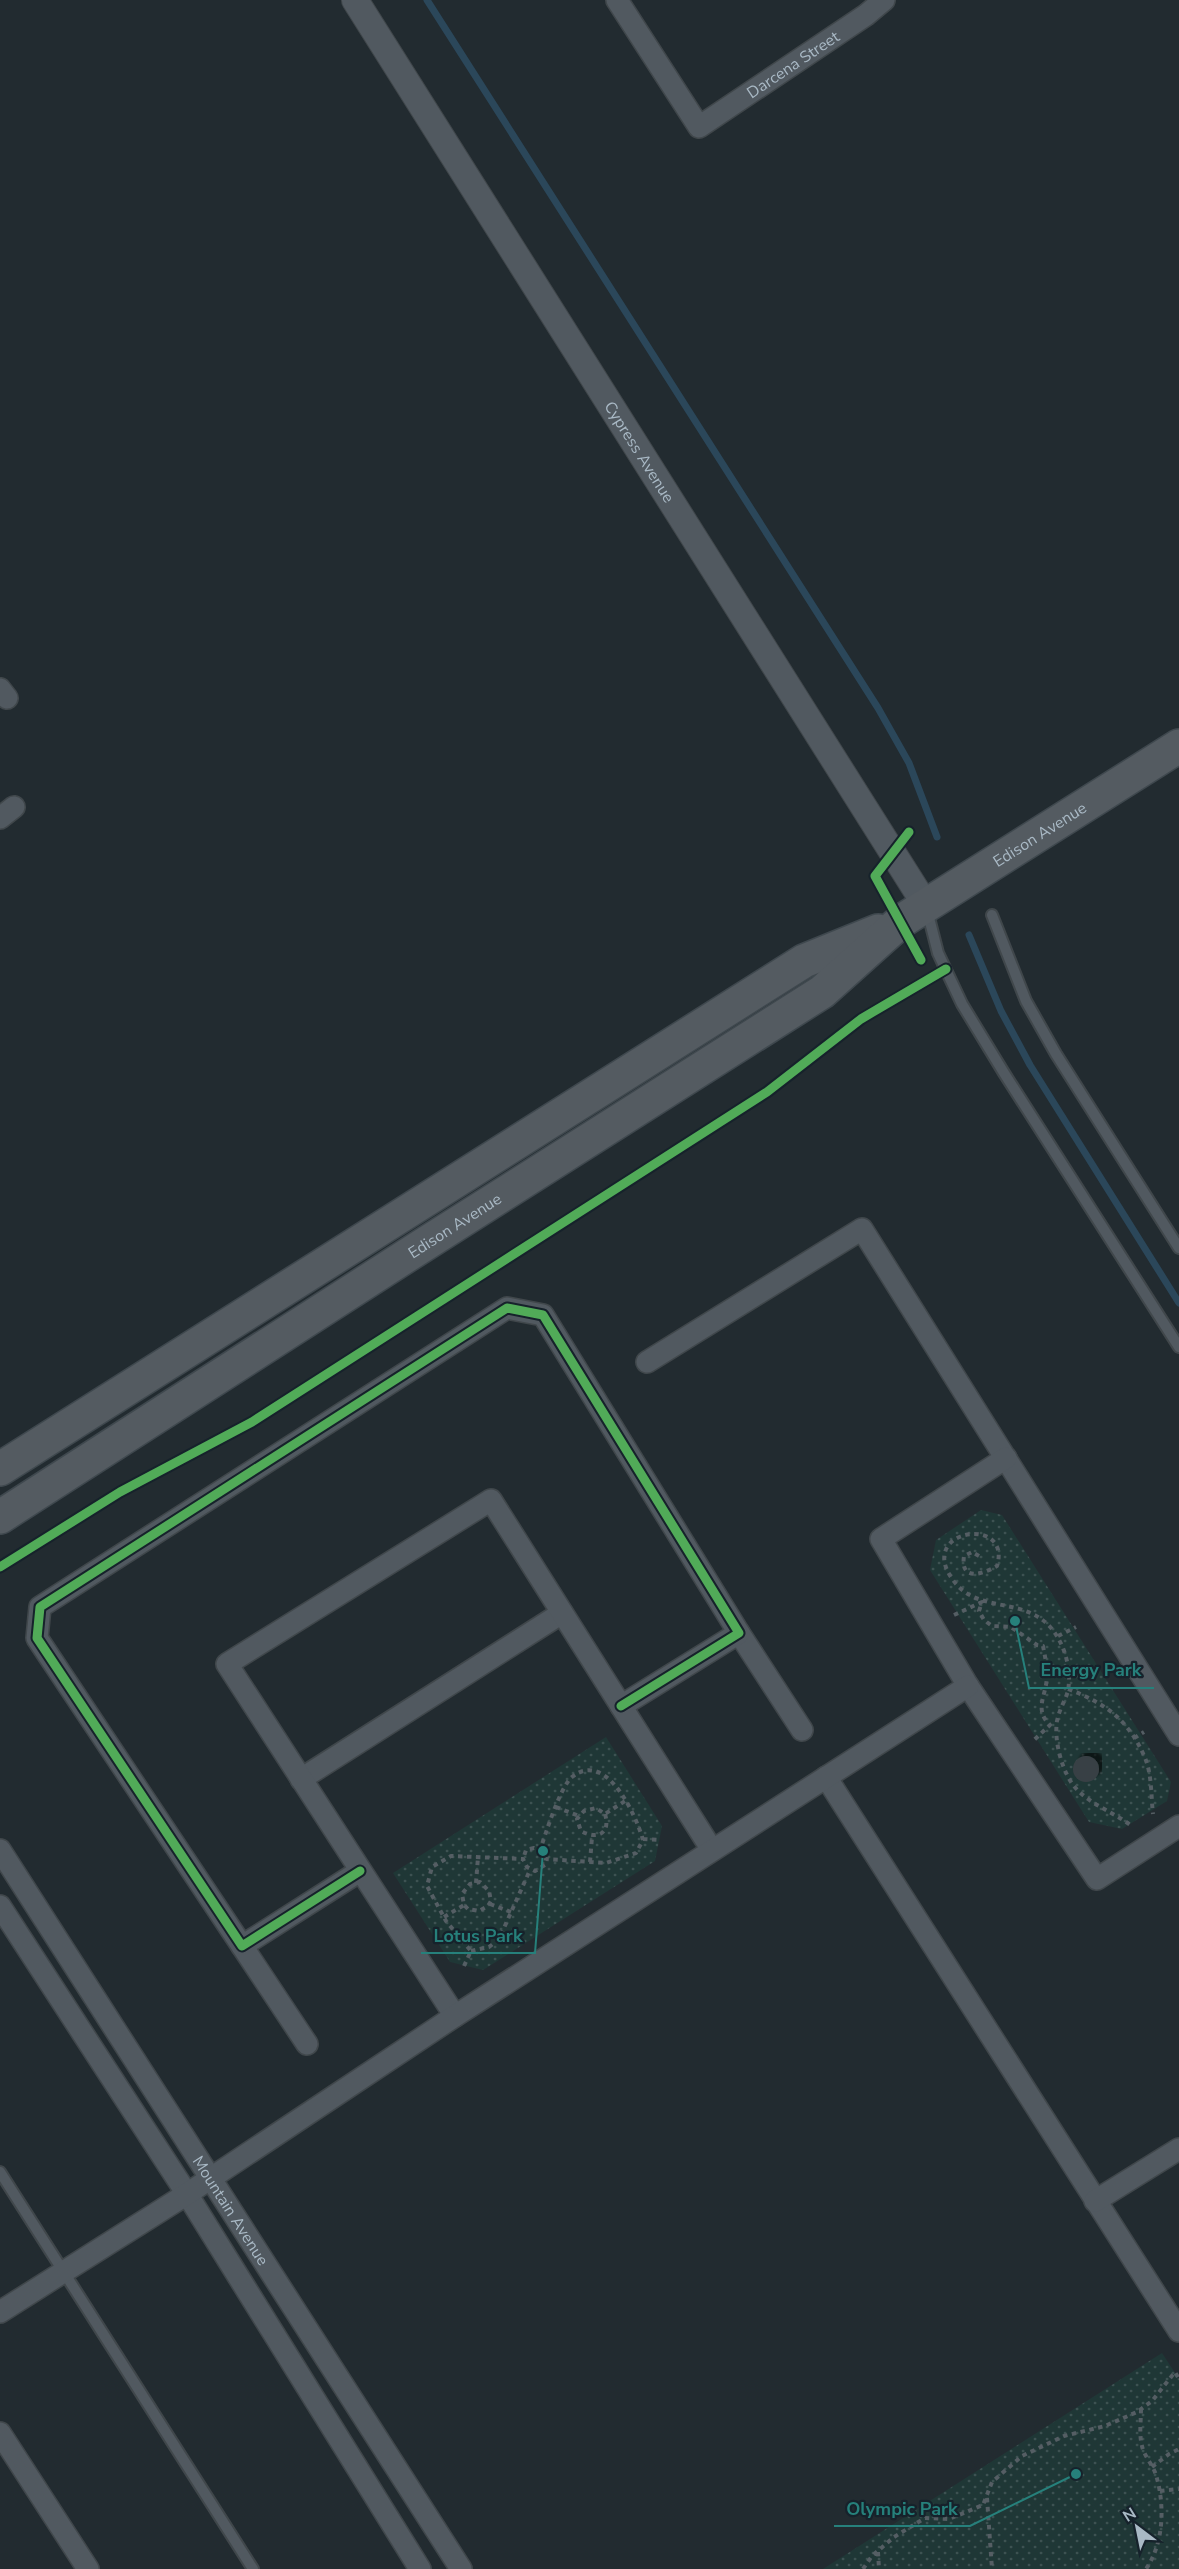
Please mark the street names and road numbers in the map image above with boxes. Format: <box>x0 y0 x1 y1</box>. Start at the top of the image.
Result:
street label: Darcena Street <box>743 26 844 104</box>
street label: Cypress Avenue <box>599 397 679 507</box>
street label: Edison Avenue <box>989 797 1091 873</box>
street label: Edison Avenue <box>404 1188 506 1264</box>
street label: Mountain Avenue <box>187 2152 273 2270</box>

